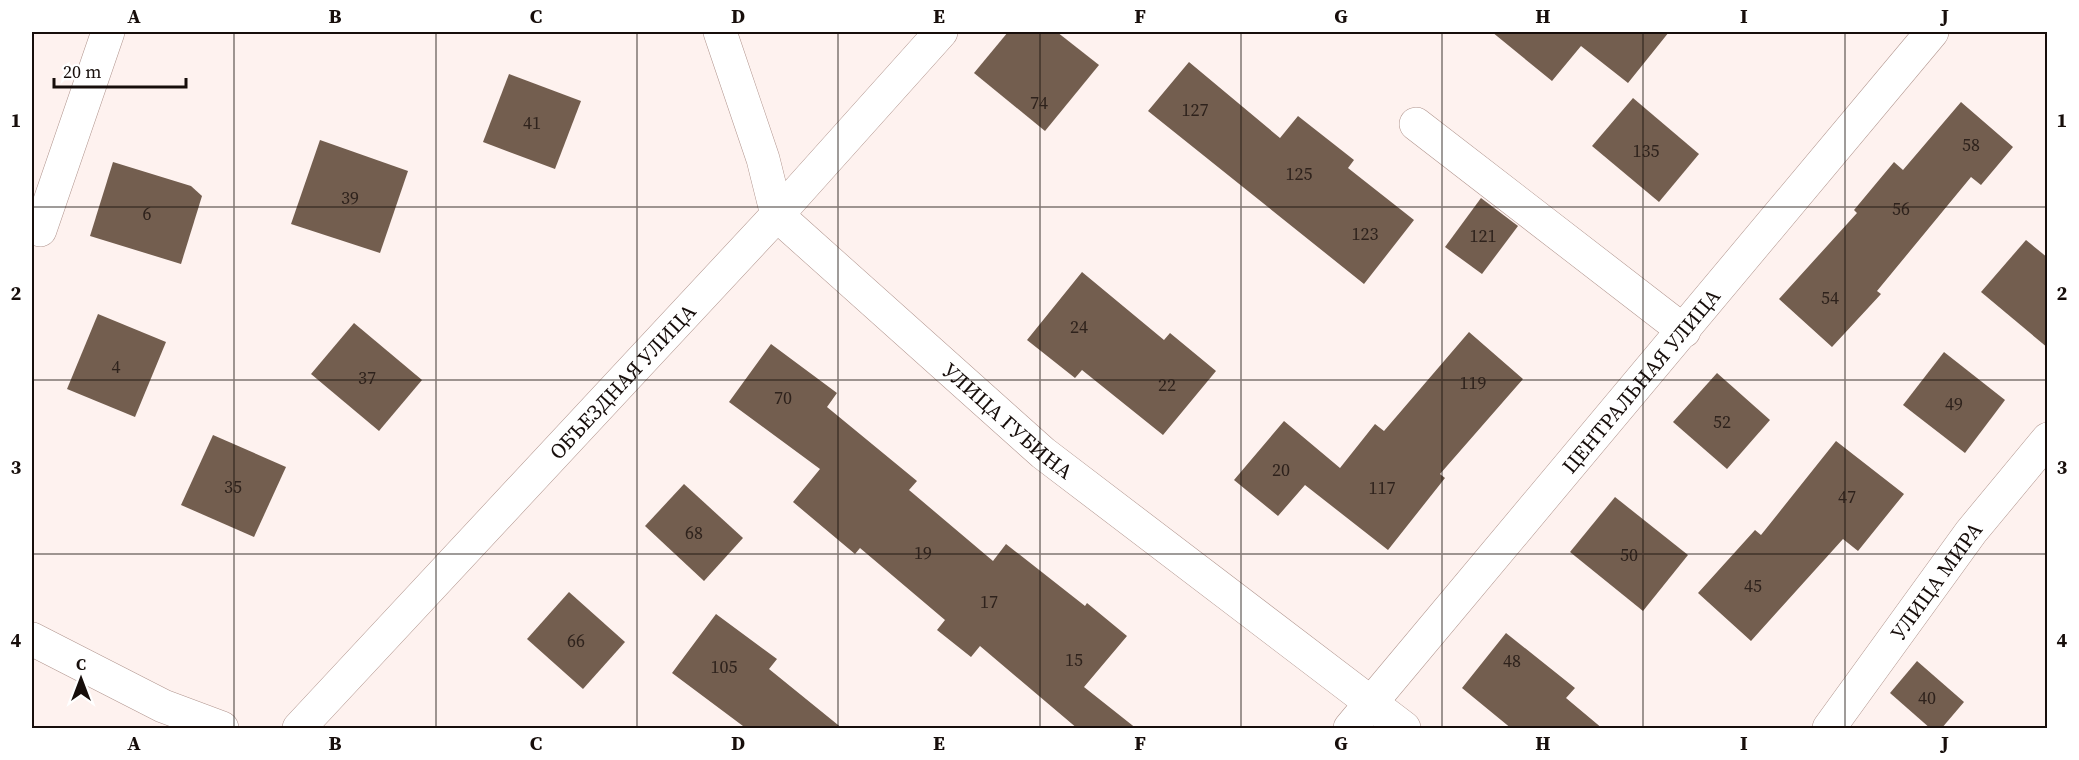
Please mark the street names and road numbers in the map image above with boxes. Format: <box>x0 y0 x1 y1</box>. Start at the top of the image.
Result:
street label: ЦЕНТРАЛЬНАЯ УЛИЦА <box>1555 282 1727 479</box>
street label: ОБЪЕЗДНАЯ УЛИЦА <box>542 297 702 465</box>
street label: УЛИЦА ГУБИНА <box>937 356 1079 485</box>
street label: УЛИЦА МИРА <box>1883 515 1988 646</box>

